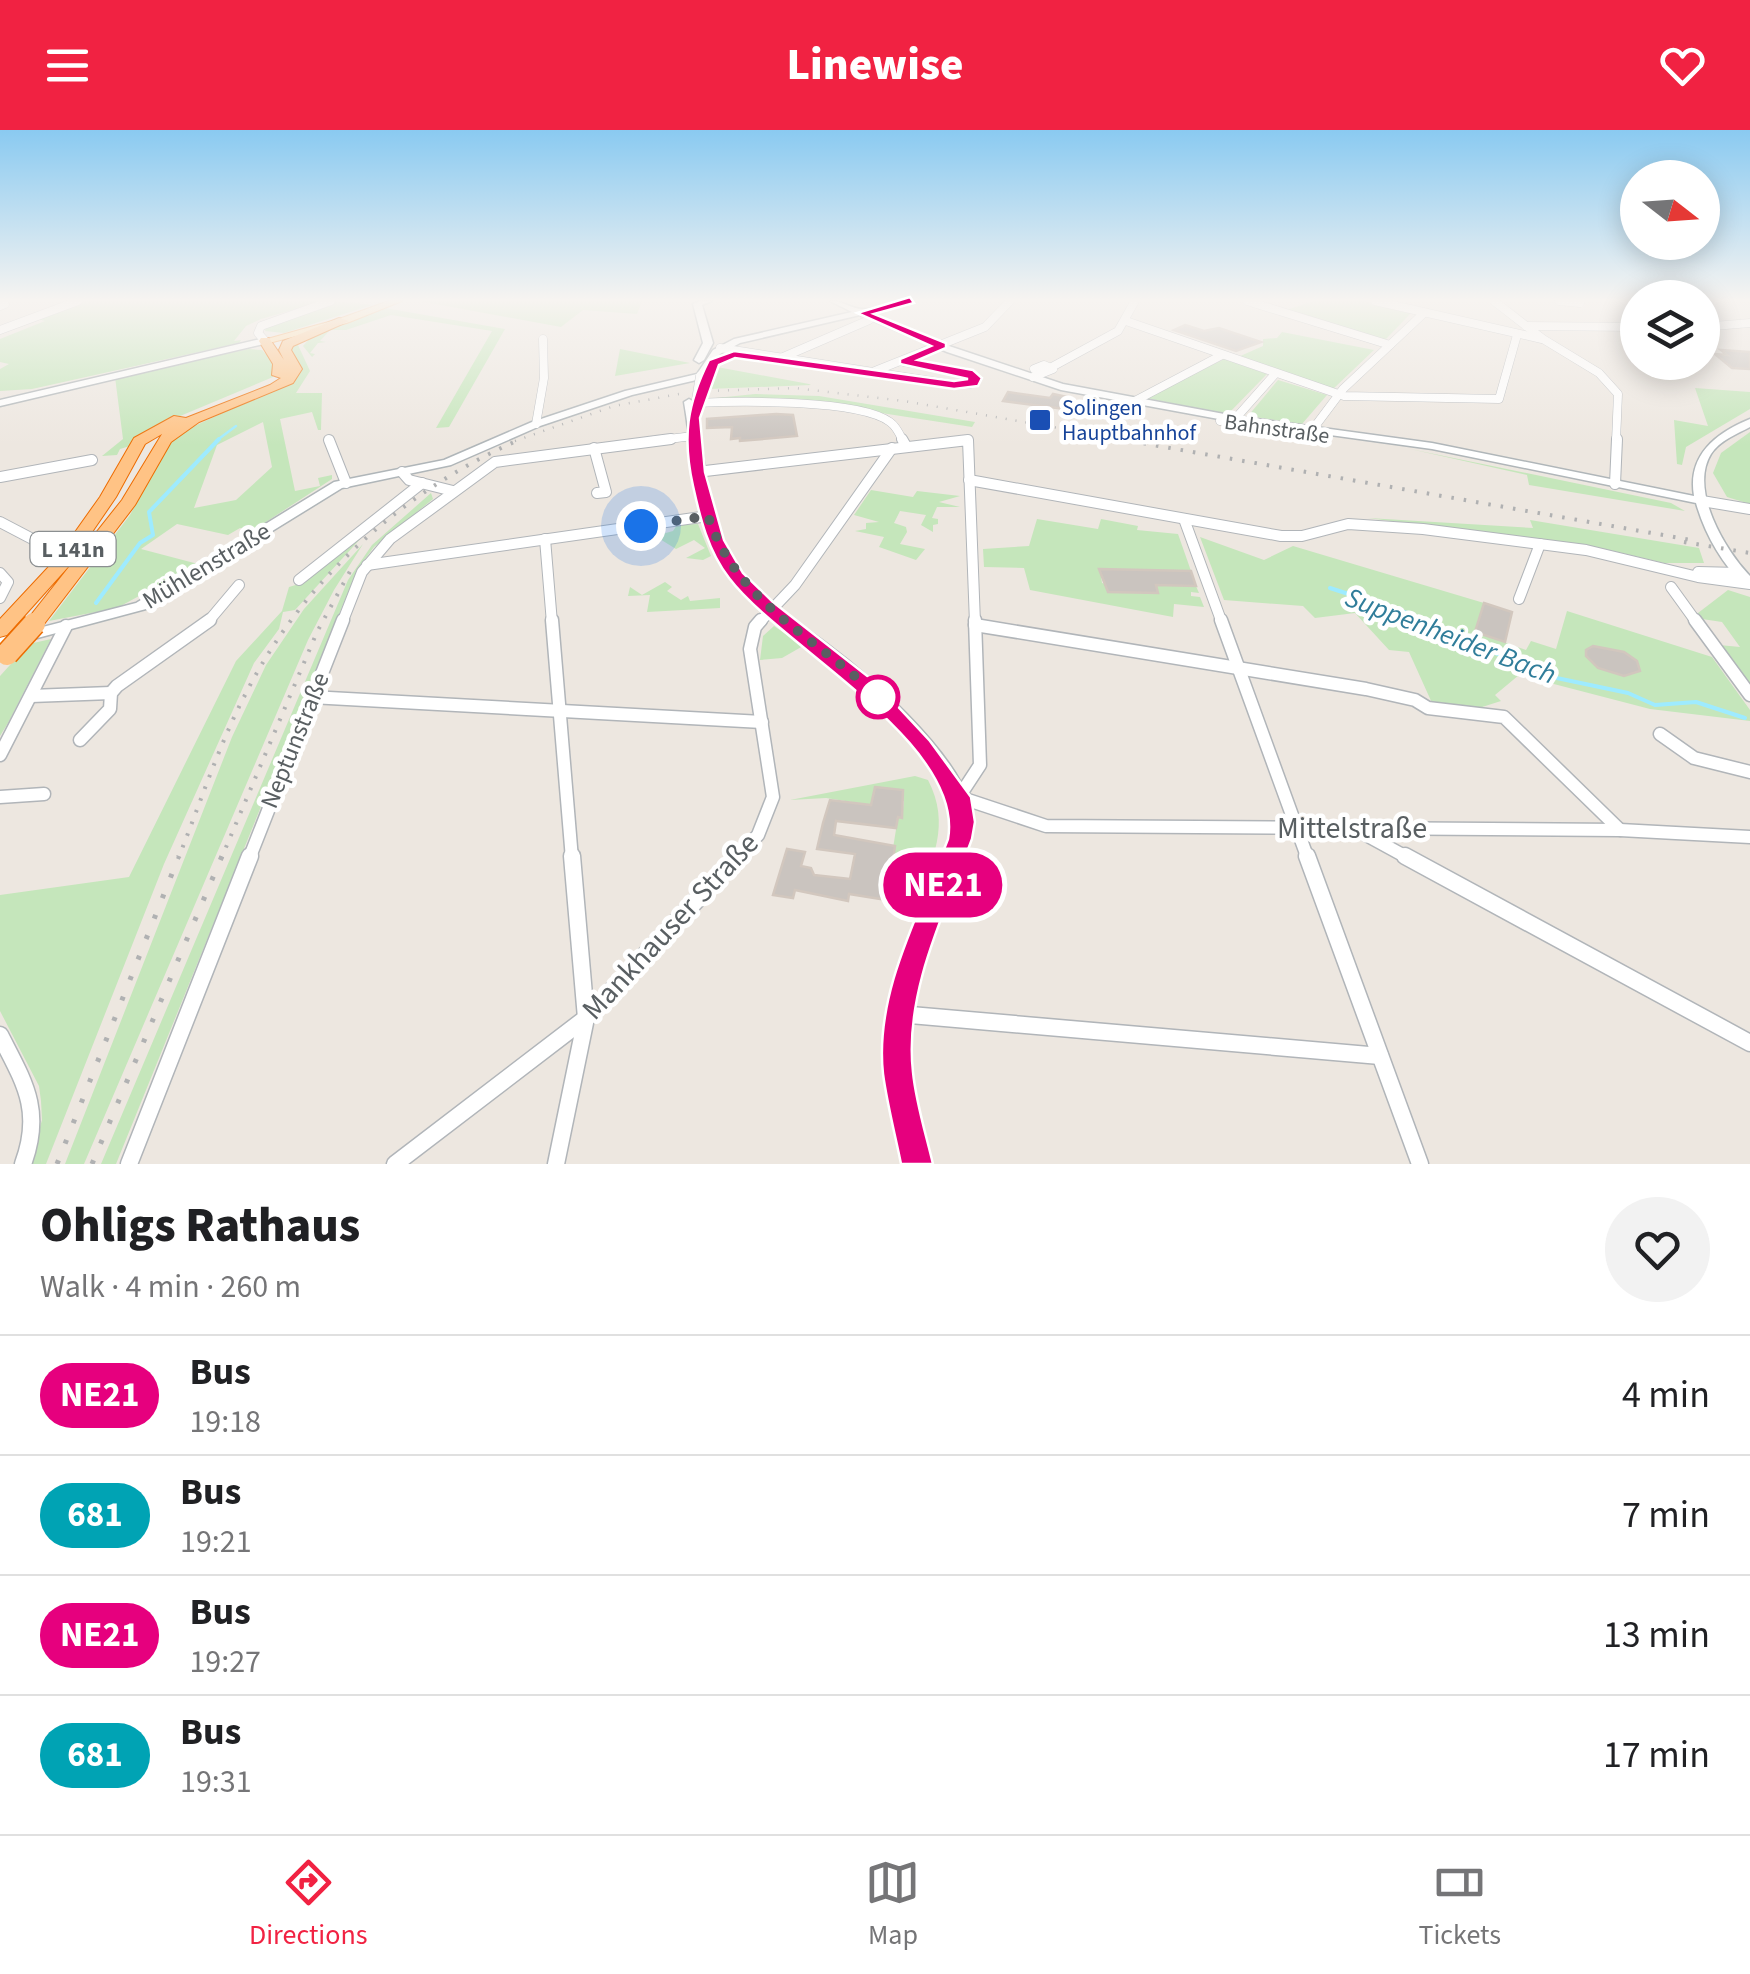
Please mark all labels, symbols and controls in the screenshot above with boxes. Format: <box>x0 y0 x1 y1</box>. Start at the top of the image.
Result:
text: Linewise <box>786 33 964 97</box>
icon: menu <box>40 38 95 93</box>
icon: heart <box>1655 38 1710 93</box>
north arrow <box>1620 160 1720 260</box>
map controls <box>1620 160 1720 380</box>
button: layers <box>1620 280 1720 380</box>
place label: Solingen Hauptbahnhof <box>1062 392 1197 449</box>
street label: Bahnstraße <box>1222 406 1332 452</box>
marker: Solingen Hauptbahnhof <box>1027 407 1053 433</box>
your location <box>616 501 666 551</box>
street label: Mühlenstraße <box>136 513 277 618</box>
road number: L 141n <box>30 532 116 566</box>
water label: Suppenheider Bach <box>1339 577 1562 695</box>
street label: Neptunstraße <box>251 667 339 814</box>
unlabelled marker <box>857 676 899 718</box>
street label: Mittelstraße <box>1277 807 1427 850</box>
street label: Mankhauser Straße <box>572 823 769 1030</box>
line badge: NE21 <box>873 852 1013 918</box>
text: NE21 <box>903 860 983 910</box>
text: Ohligs Rathaus <box>40 1192 360 1260</box>
button: heart <box>1605 1197 1710 1302</box>
text: Walk · 4 min · 260 m <box>40 1264 301 1310</box>
text: Bus <box>189 1345 251 1399</box>
text: 4 min <box>1622 1368 1710 1422</box>
text: NE21 <box>60 1370 139 1420</box>
text: 19:18 <box>189 1399 261 1445</box>
text: Bus <box>180 1465 241 1519</box>
text: 7 min <box>1622 1488 1710 1542</box>
text: 681 <box>67 1490 123 1540</box>
text: 19:21 <box>180 1519 252 1565</box>
text: Bus <box>189 1585 251 1639</box>
text: 13 min <box>1603 1608 1710 1662</box>
text: NE21 <box>60 1610 139 1660</box>
text: 19:27 <box>189 1639 261 1685</box>
text: Bus <box>180 1705 241 1759</box>
text: 17 min <box>1603 1728 1710 1782</box>
text: 681 <box>67 1730 123 1780</box>
text: 19:31 <box>180 1759 252 1805</box>
tab: Directions <box>249 1855 367 1955</box>
tab: Map <box>865 1855 920 1955</box>
tab: Tickets <box>1418 1855 1501 1955</box>

